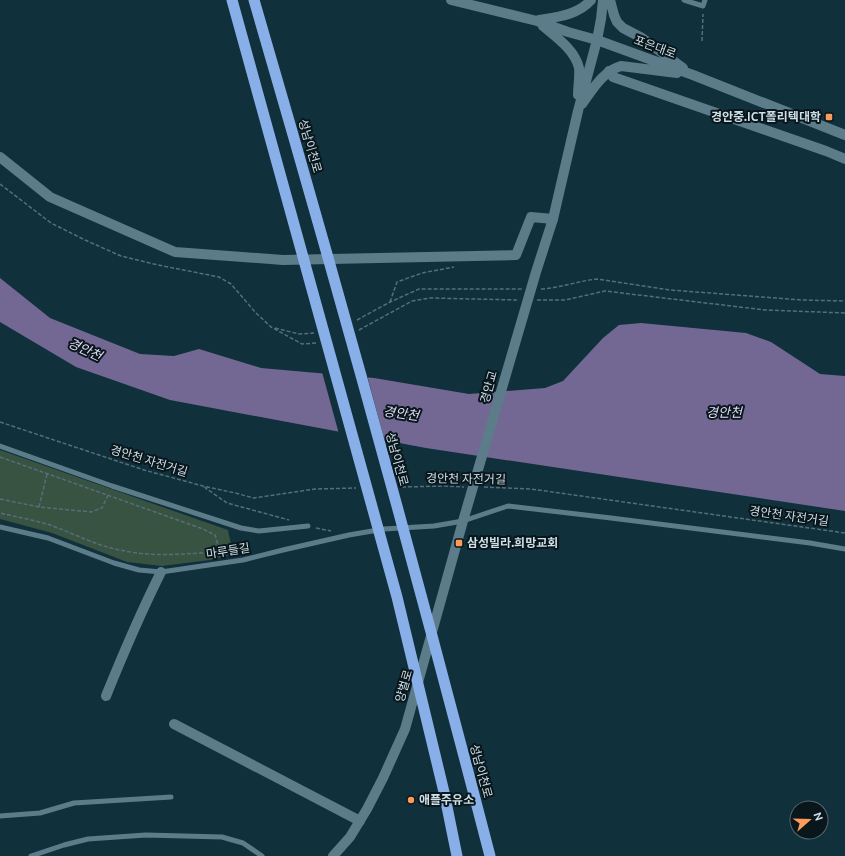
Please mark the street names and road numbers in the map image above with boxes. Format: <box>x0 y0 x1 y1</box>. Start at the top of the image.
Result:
street label: 포은대로 <box>632 33 678 60</box>
street label: 성남이천로 <box>297 118 324 174</box>
street label: 경안교 <box>478 369 499 405</box>
street label: 성남이천로 <box>384 431 411 487</box>
street label: 경안천 자전거길 <box>109 443 189 478</box>
street label: 경안천 자전거길 <box>426 471 506 486</box>
street label: 경안천 자전거길 <box>749 503 830 528</box>
street label: 마루들길 <box>205 541 251 560</box>
street label: 양벌로 <box>393 668 414 704</box>
street label: 성남이천로 <box>468 743 495 799</box>

